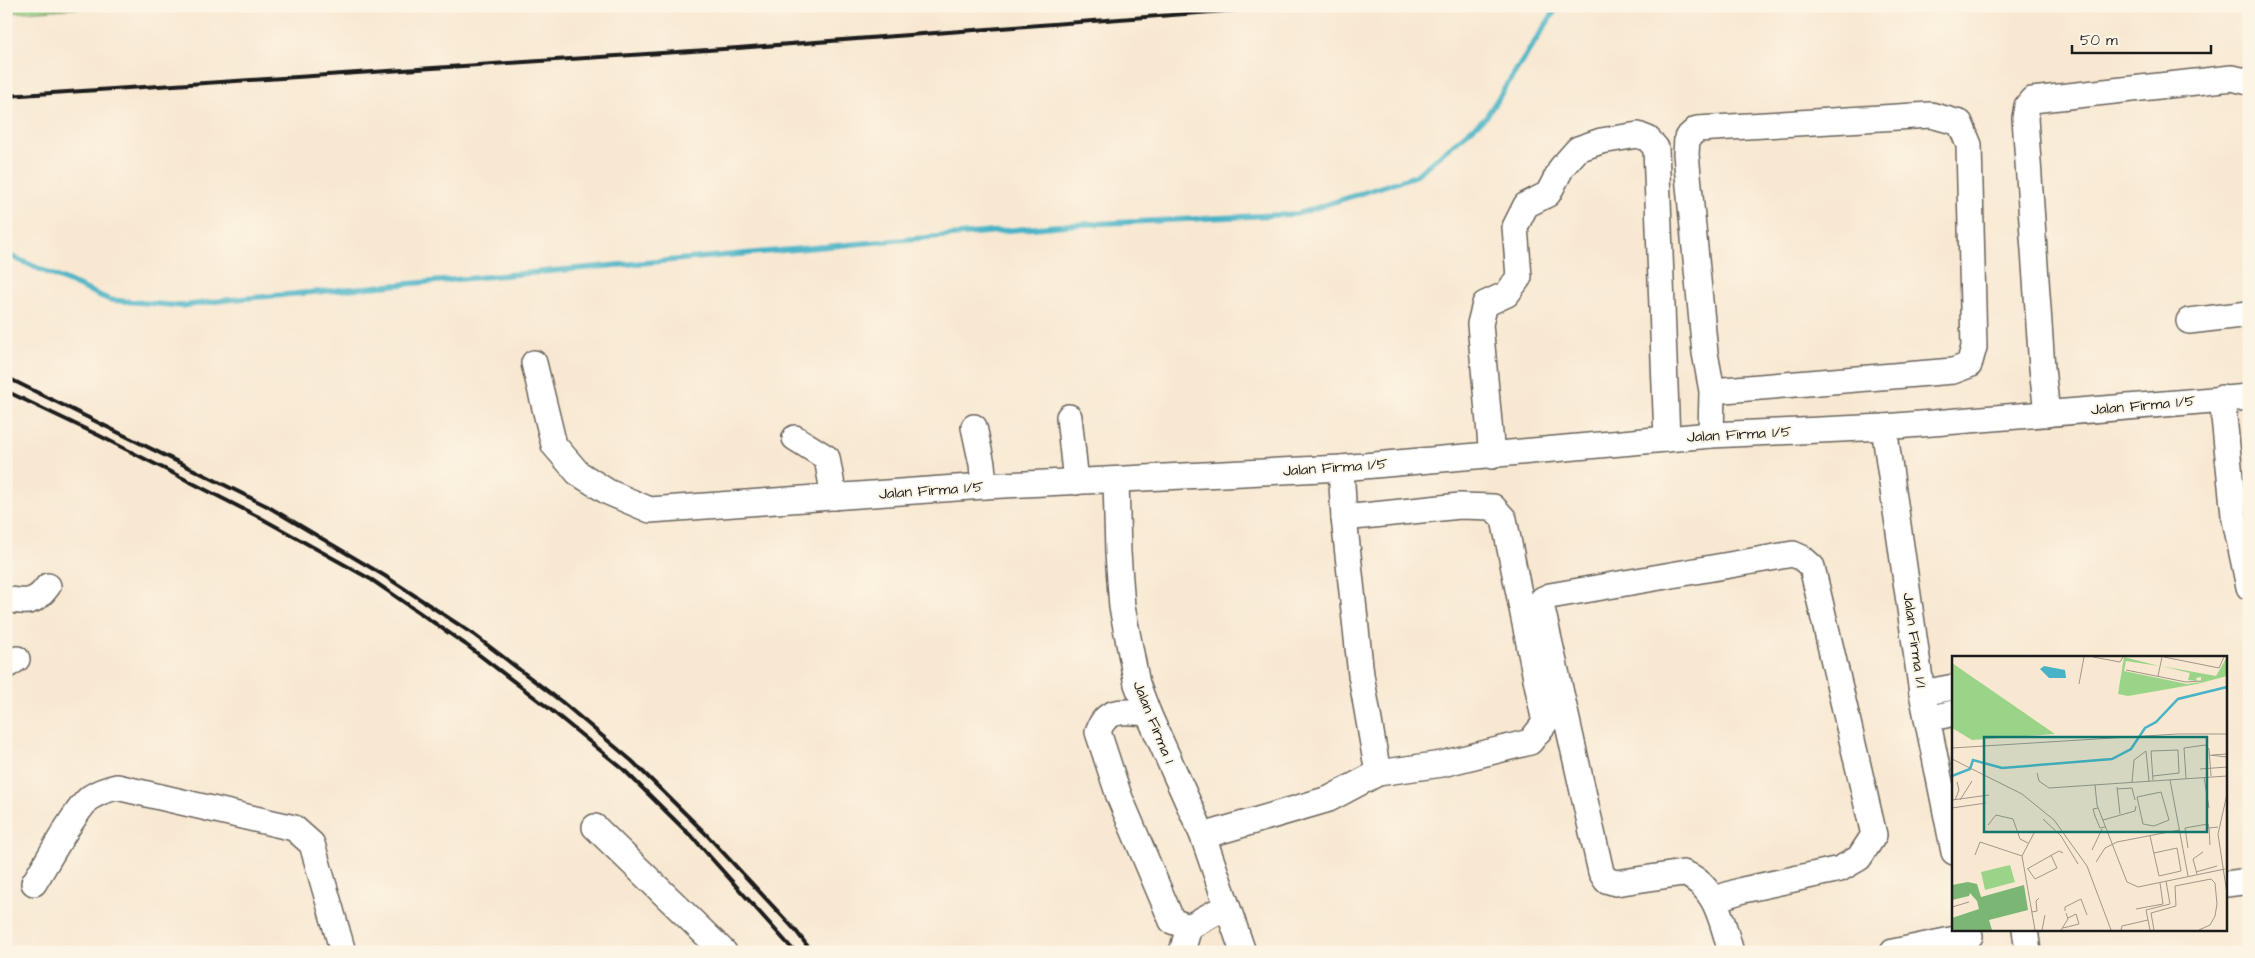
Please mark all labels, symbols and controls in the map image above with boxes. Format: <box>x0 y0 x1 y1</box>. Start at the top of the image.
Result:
scale bar <box>2072 22 2211 54</box>
text: 50 m <box>2080 30 2118 51</box>
street label: Jalan Firma 1/5 <box>2090 390 2196 421</box>
street label: Jalan Firma 1/5 <box>1686 421 1792 448</box>
street label: Jalan Firma 1/5 <box>1282 453 1388 482</box>
street label: Jalan Firma 1/5 <box>878 476 984 505</box>
street label: Jalan Firma 1/1 <box>1897 591 1932 689</box>
inset map <box>1952 656 2228 930</box>
street label: Jalan Firma 1 <box>1127 678 1180 767</box>

